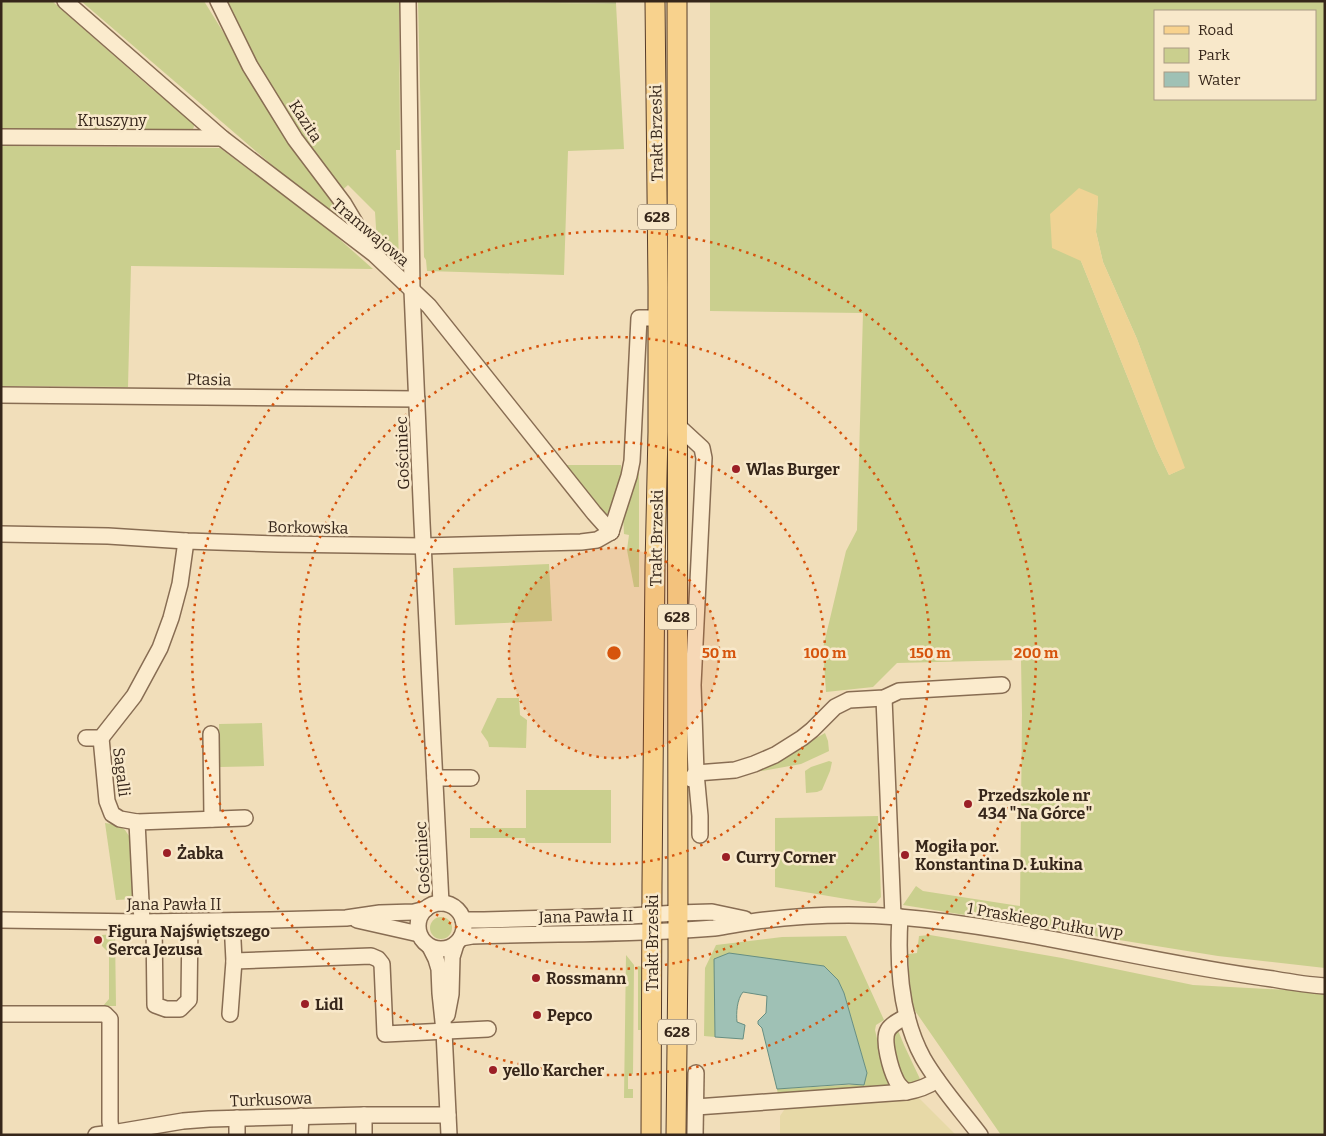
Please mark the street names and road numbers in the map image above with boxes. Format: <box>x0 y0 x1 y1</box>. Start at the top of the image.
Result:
street label: Trakt Brzeski <box>646 84 667 182</box>
street label: Kazita <box>285 97 326 146</box>
street label: Kruszyny <box>77 111 147 130</box>
street label: Tramwajowa <box>328 195 413 270</box>
road number: 628 <box>638 204 676 230</box>
street label: Ptasia <box>186 370 232 389</box>
street label: Gościniec <box>392 416 413 490</box>
street label: Trakt Brzeski <box>646 489 667 587</box>
street label: Borkowska <box>267 517 349 538</box>
road number: 628 <box>658 604 696 630</box>
street label: Sagalli <box>109 746 134 798</box>
street label: Gościniec <box>411 821 434 895</box>
street label: Trakt Brzeski <box>643 894 662 991</box>
street label: Jana Pawła II <box>126 895 221 914</box>
street label: 1 Praskiego Pułku WP <box>966 898 1124 945</box>
street label: Jana Pawła II <box>538 906 633 927</box>
road number: 628 <box>658 1020 696 1044</box>
street label: Turkusowa <box>230 1089 313 1110</box>

